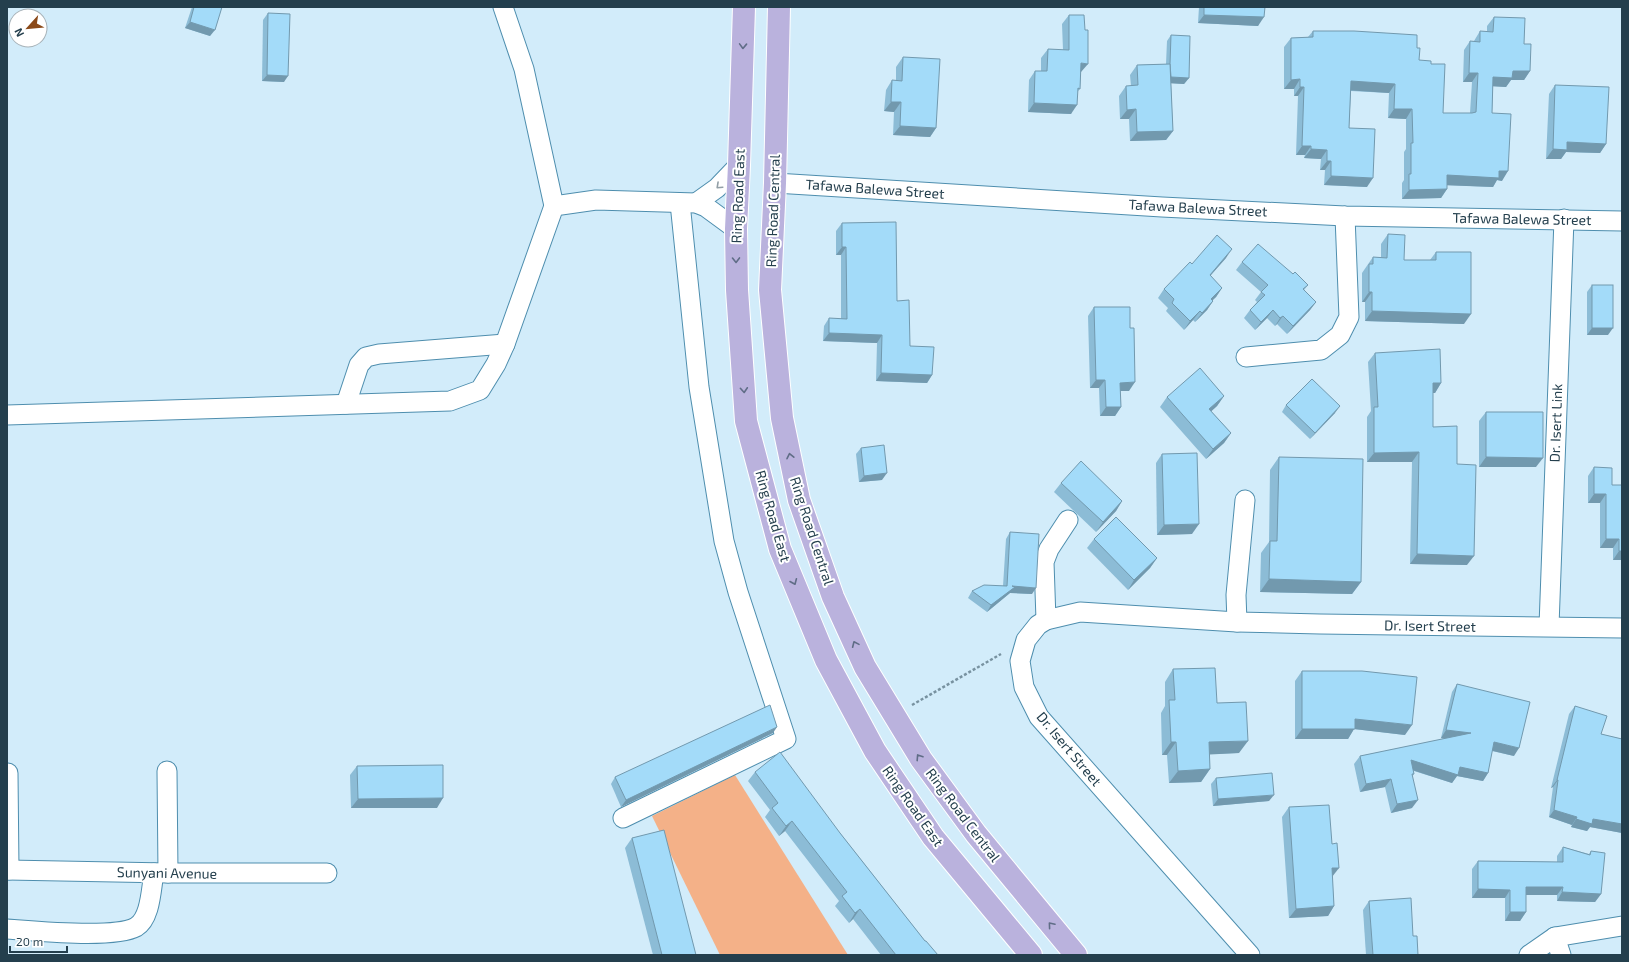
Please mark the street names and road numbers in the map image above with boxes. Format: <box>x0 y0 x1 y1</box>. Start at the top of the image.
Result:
street label: Ring Road East <box>727 148 748 244</box>
street label: Ring Road Central <box>762 153 783 268</box>
street label: Tafawa Balewa Street <box>805 175 945 202</box>
street label: Tafawa Balewa Street <box>1128 195 1268 220</box>
street label: Tafawa Balewa Street <box>1452 209 1592 228</box>
street label: Dr. Isert Link <box>1546 383 1565 463</box>
street label: Ring Road East <box>752 468 795 564</box>
street label: Ring Road Central <box>787 474 838 588</box>
street label: Dr. Isert Street <box>1384 616 1476 635</box>
street label: Dr. Isert Street <box>1033 708 1105 789</box>
street label: Ring Road East <box>879 762 947 849</box>
street label: Ring Road Central <box>923 764 1005 866</box>
street label: Sunyani Avenue <box>117 863 217 882</box>

